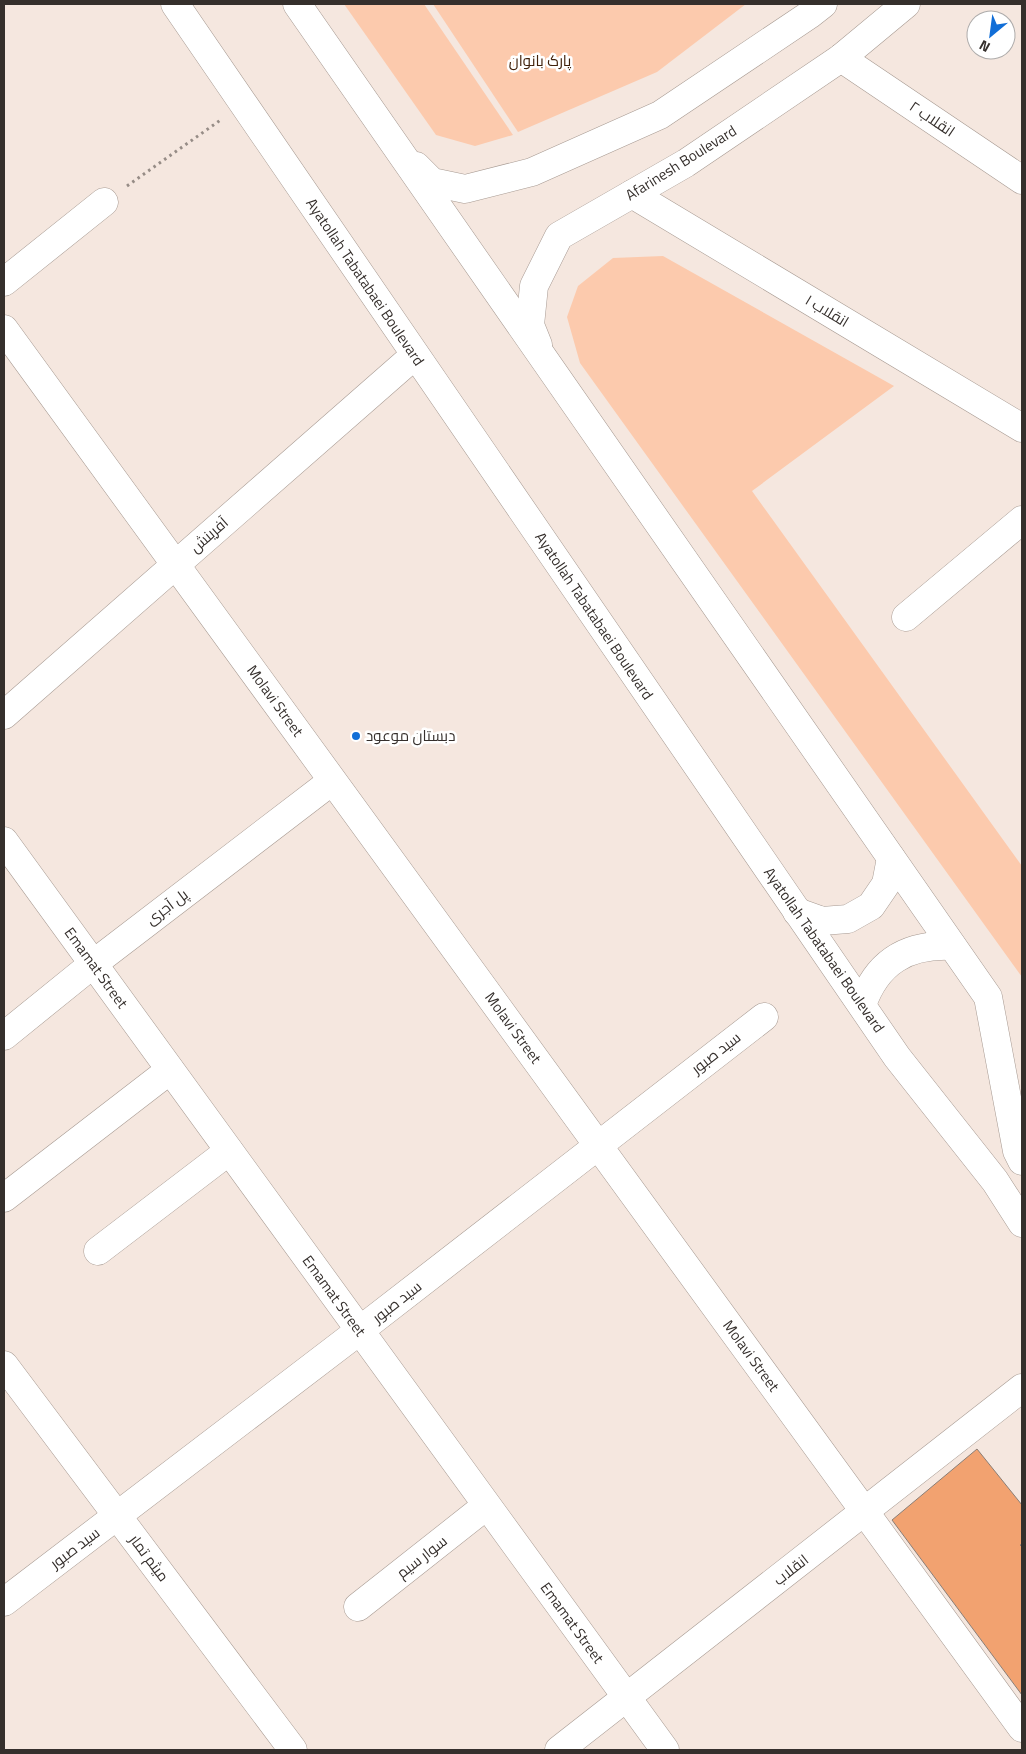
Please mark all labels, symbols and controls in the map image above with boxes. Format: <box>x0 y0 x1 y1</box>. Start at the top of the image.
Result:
north arrow <box>966 10 1016 60</box>
text: N <box>975 35 994 58</box>
park label: پارک بانوان <box>509 49 571 72</box>
street label: انقلاب ۲ <box>905 95 960 142</box>
street label: Afarinesh Boulevard <box>621 119 741 206</box>
street label: Ayatollah Tabatabaei Boulevard <box>301 193 430 370</box>
street label: انقلاب ۱ <box>801 288 854 333</box>
street label: آفرینش <box>184 511 233 558</box>
street label: Ayatollah Tabatabaei Boulevard <box>530 527 659 704</box>
street label: Molavi Street <box>241 660 310 742</box>
place label: دبستان موعود <box>366 724 455 747</box>
marker: دبستان موعود <box>350 730 362 742</box>
street label: Ayatollah Tabatabaei Boulevard <box>758 862 891 1037</box>
street label: پل آجری <box>141 883 193 930</box>
street label: Emamat Street <box>59 922 134 1014</box>
street label: Molavi Street <box>479 987 548 1069</box>
street label: سید صبور <box>685 1026 745 1080</box>
street label: Emamat Street <box>297 1250 372 1342</box>
street label: سید صبور <box>366 1275 426 1329</box>
street label: Molavi Street <box>717 1315 786 1397</box>
street label: سید صبور <box>44 1521 105 1575</box>
street label: میثم تمار <box>123 1528 175 1586</box>
street label: سوار سیم <box>391 1529 452 1584</box>
street label: انقلاب <box>768 1548 813 1591</box>
street label: Emamat Street <box>535 1577 610 1669</box>

